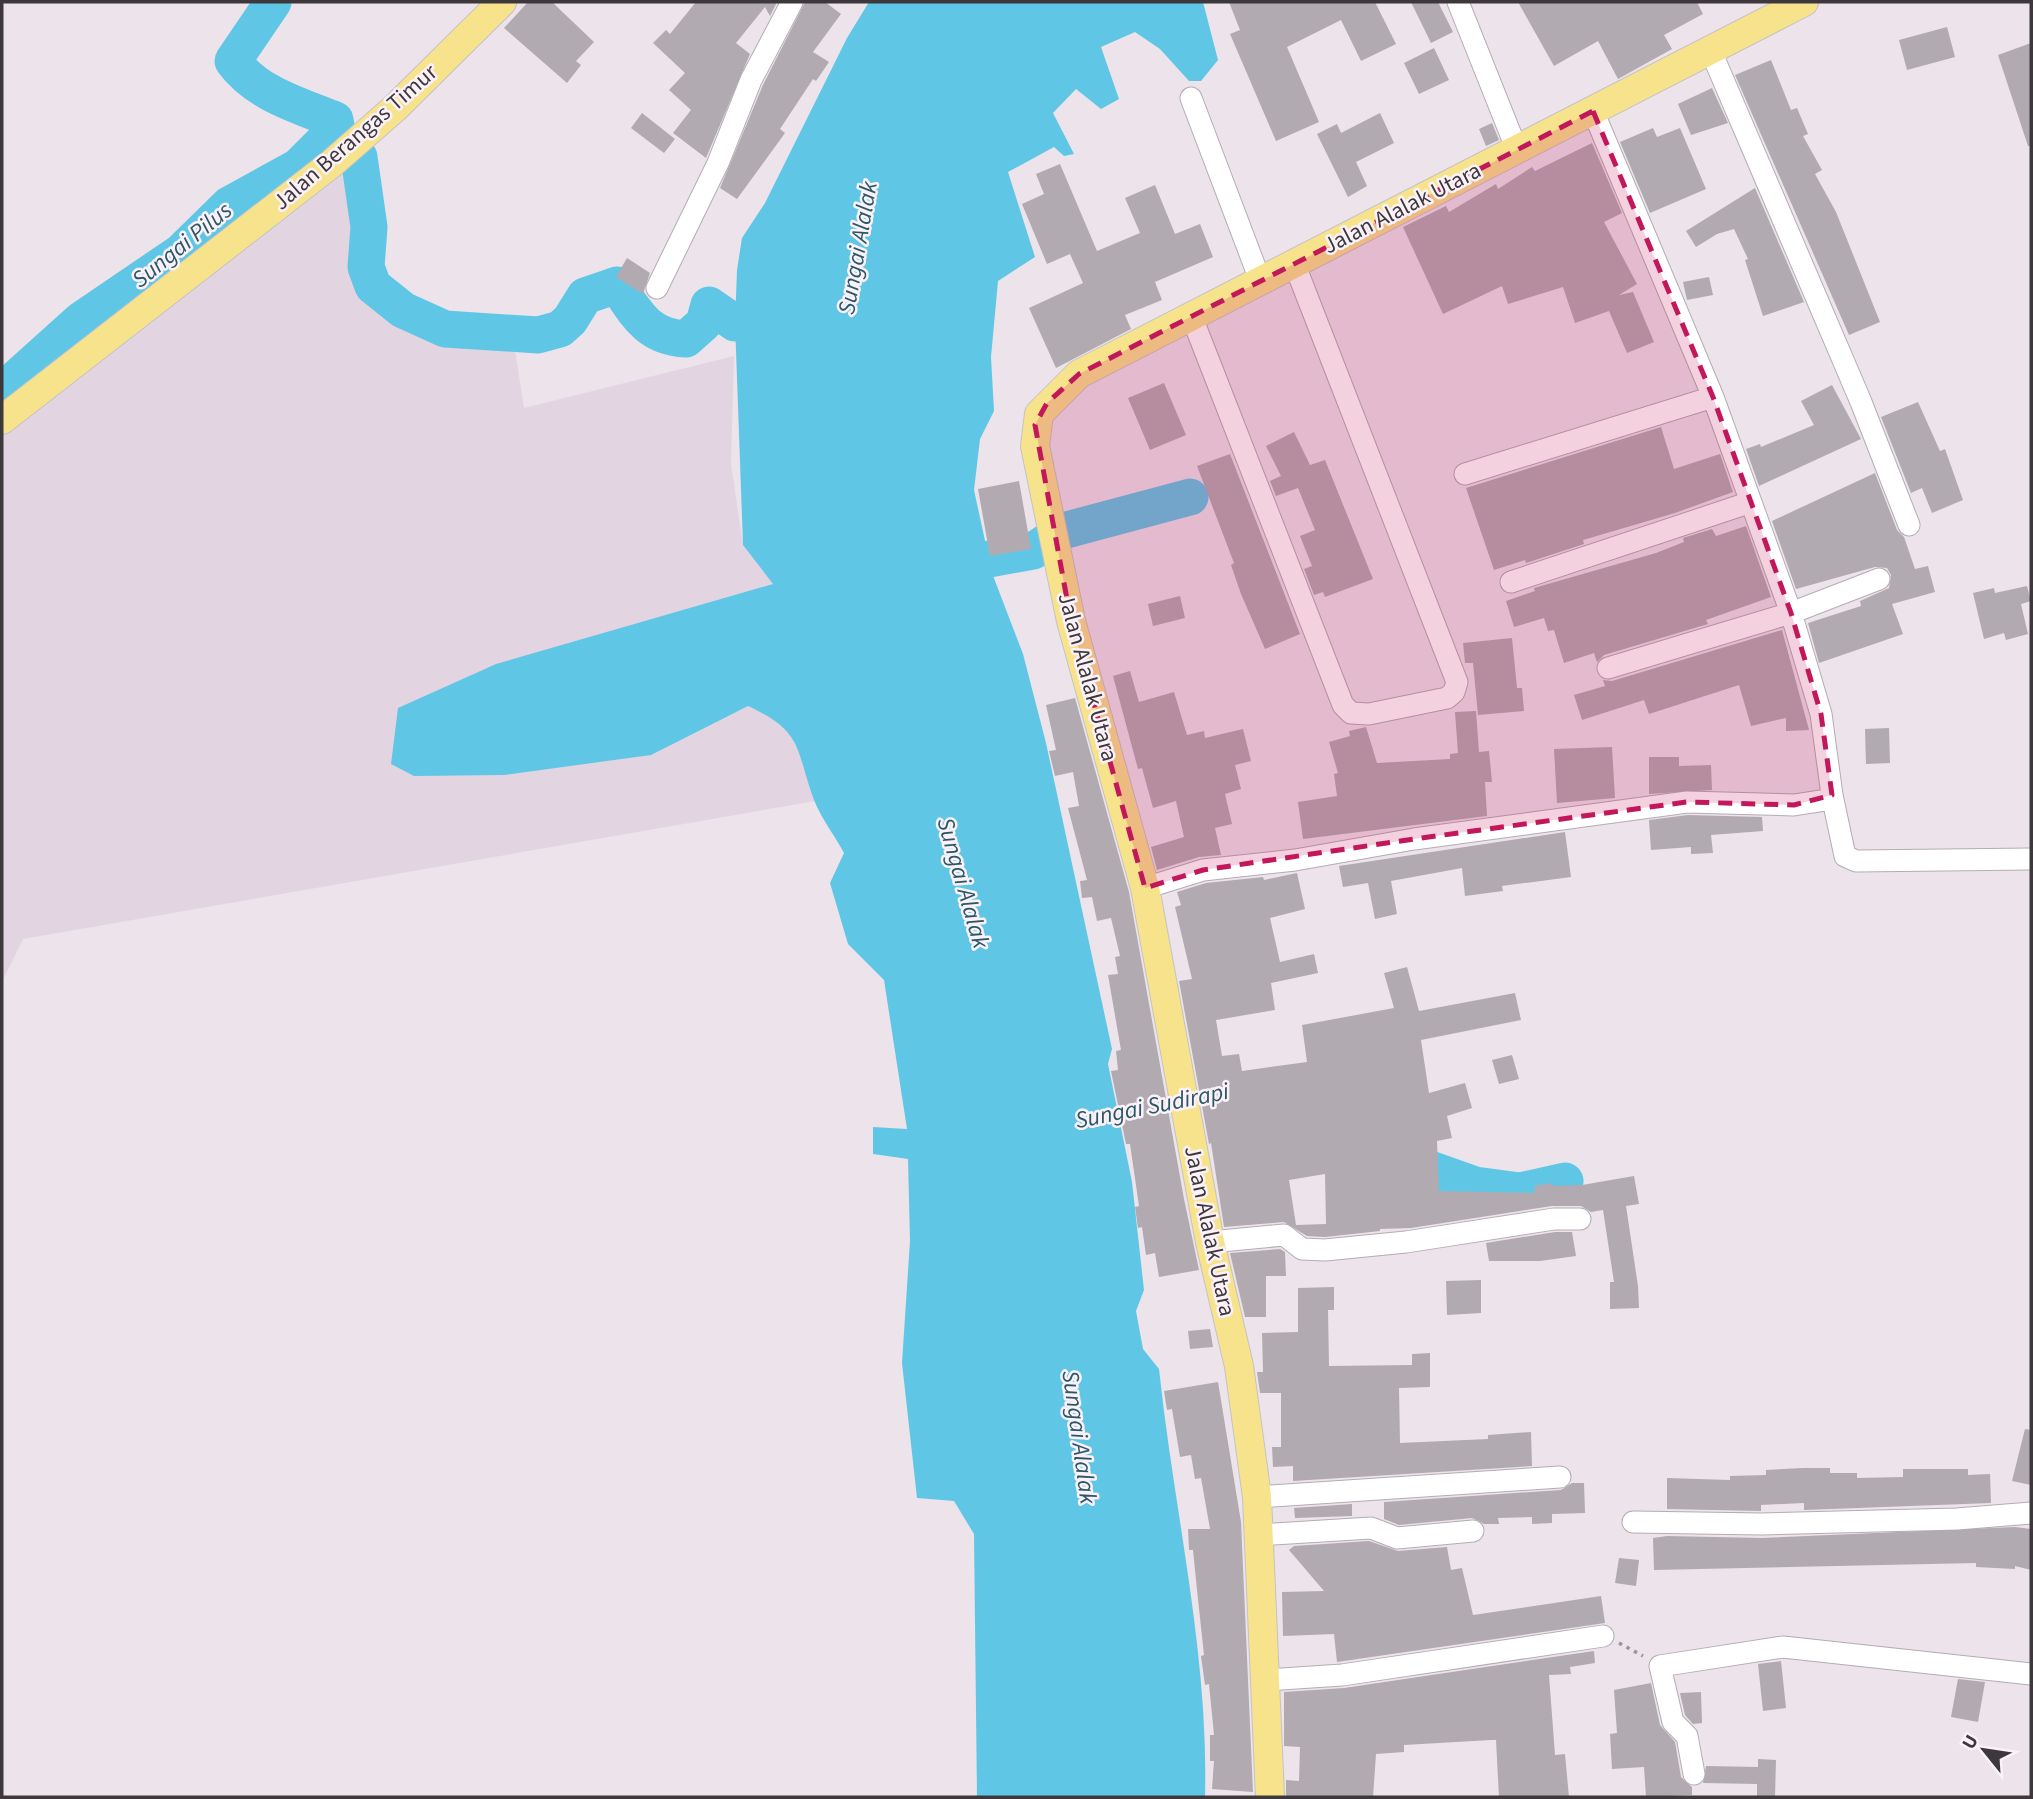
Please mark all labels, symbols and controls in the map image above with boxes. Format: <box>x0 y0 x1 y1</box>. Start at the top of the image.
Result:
street label: Jalan Berangas Timur <box>266 56 445 218</box>
street label: Jalan Alalak Utara <box>1317 154 1487 262</box>
water label: Sungai Alalak <box>829 178 887 317</box>
water label: Sungai Pilus <box>124 193 240 296</box>
street label: Jalan Alalak Utara <box>1050 589 1126 765</box>
water label: Sungai Alalak <box>928 813 999 953</box>
water label: Sungai Sudirapi <box>1072 1074 1232 1138</box>
street label: Jalan Alalak Utara <box>1176 1143 1244 1319</box>
water label: Sungai Alalak <box>1052 1368 1106 1507</box>
north arrow <box>1949 1715 2019 1785</box>
text: U <box>1956 1730 1985 1754</box>

